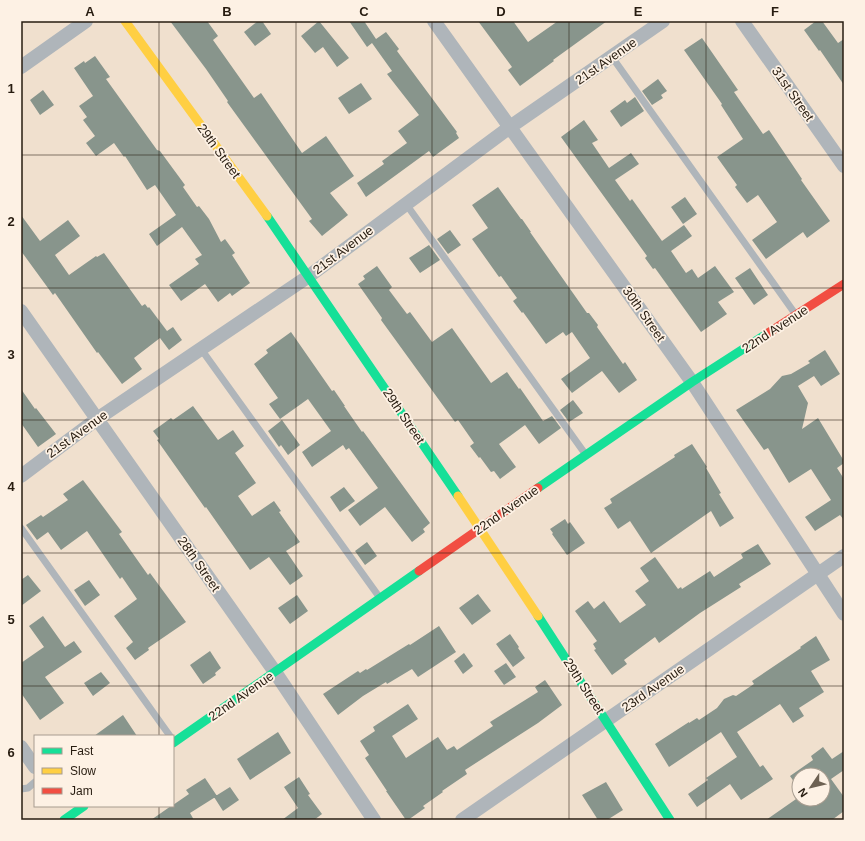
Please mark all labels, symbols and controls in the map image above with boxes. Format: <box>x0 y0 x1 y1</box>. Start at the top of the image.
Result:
text: A <box>85 4 95 19</box>
text: B <box>222 4 232 19</box>
text: C <box>359 4 369 19</box>
text: D <box>496 4 506 19</box>
text: E <box>634 4 643 19</box>
text: F <box>771 4 779 19</box>
street label: 21st Avenue <box>572 34 640 88</box>
street label: 31st Street <box>769 64 817 124</box>
text: 1 <box>7 81 15 96</box>
street label: 29th Street <box>194 121 244 181</box>
text: 2 <box>7 214 15 229</box>
street label: 21st Avenue <box>310 223 376 277</box>
street label: 30th Street <box>620 284 669 345</box>
street label: 22nd Avenue <box>739 302 811 356</box>
text: 3 <box>7 347 15 362</box>
street label: 29th Street <box>380 385 428 447</box>
street label: 21st Avenue <box>44 407 110 461</box>
text: 4 <box>7 479 15 494</box>
street label: 22nd Avenue <box>471 482 541 538</box>
street label: 28th Street <box>175 534 224 595</box>
text: 5 <box>7 612 15 627</box>
street label: 29th Street <box>560 655 608 717</box>
street label: 23rd Avenue <box>619 661 687 715</box>
street label: 22nd Avenue <box>206 668 276 724</box>
legend <box>34 735 174 807</box>
text: Fast <box>70 744 94 758</box>
text: 6 <box>7 745 15 760</box>
text: Slow <box>70 764 96 778</box>
north arrow <box>791 767 831 807</box>
text: Jam <box>70 784 93 798</box>
text: N <box>796 786 810 799</box>

